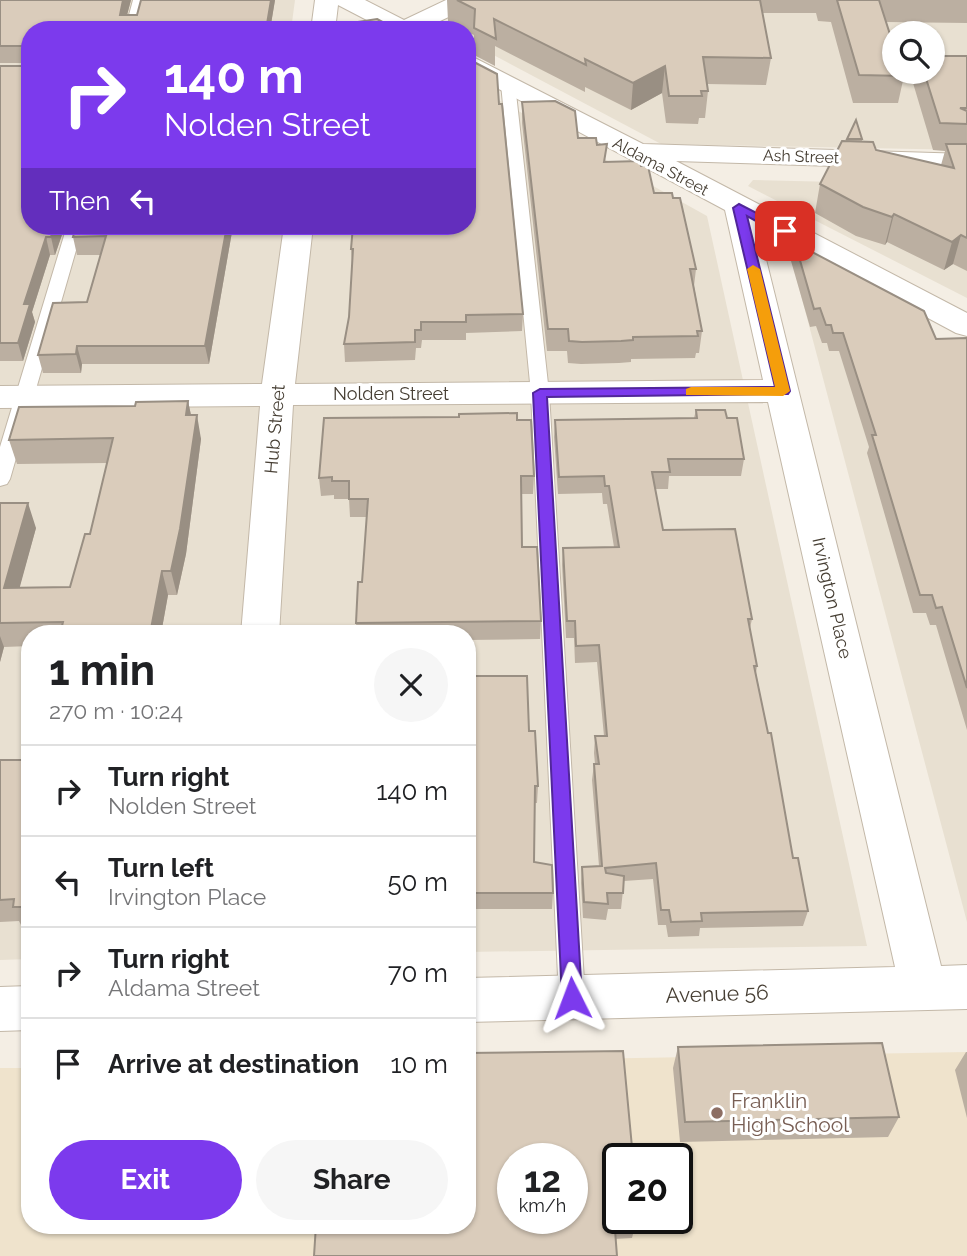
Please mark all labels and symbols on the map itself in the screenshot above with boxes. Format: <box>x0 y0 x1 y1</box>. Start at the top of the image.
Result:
street label: Aldama Street <box>610 133 712 200</box>
street label: Ash Street <box>763 146 840 167</box>
pin <box>755 201 815 261</box>
street label: Hub Street <box>260 383 289 474</box>
street label: Nolden Street <box>333 383 449 404</box>
street label: Irvington Place <box>808 535 857 661</box>
position arrow <box>535 961 609 1035</box>
street label: Avenue 56 <box>665 979 769 1008</box>
place label: Franklin High School <box>731 1088 849 1137</box>
marker: Franklin High School <box>709 1105 725 1121</box>
speed limit sign: 20 <box>602 1143 693 1234</box>

